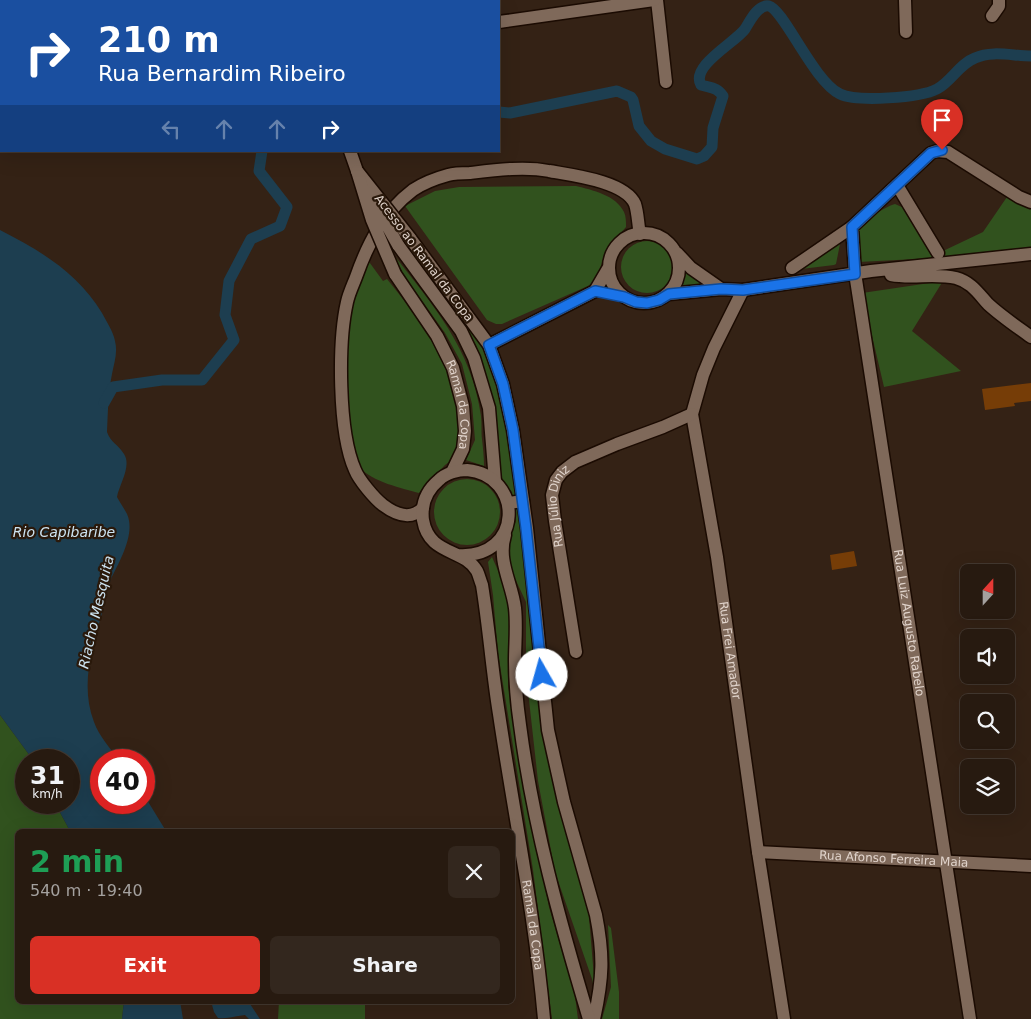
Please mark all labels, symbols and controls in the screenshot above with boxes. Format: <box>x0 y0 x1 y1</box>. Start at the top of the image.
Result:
icon: right <box>15 20 80 85</box>
text: 210 m <box>98 20 220 60</box>
text: Rua Bernardim Ribeiro <box>98 61 346 86</box>
pin <box>921 99 963 150</box>
icon: arrive <box>928 106 956 134</box>
icon: left <box>157 115 185 143</box>
icon: ahead <box>210 115 238 143</box>
icon: ahead <box>263 115 291 143</box>
icon: right <box>316 115 344 143</box>
street label: Acesso ao Ramal da Copa <box>372 192 476 324</box>
street label: Ramal da Copa <box>443 357 472 450</box>
street label: Rua Júlio Diniz <box>545 462 572 548</box>
water label: Rio Capibaribe <box>13 524 115 540</box>
street label: Rua Luiz Augusto Rabelo <box>891 548 927 697</box>
water label: Riacho Mesquita <box>75 554 117 670</box>
north arrow <box>960 564 1015 619</box>
map controls <box>960 564 1015 814</box>
street label: Rua Frei Amador <box>716 600 744 700</box>
button: sound <box>960 629 1015 684</box>
position arrow <box>515 648 567 700</box>
button: search <box>960 694 1015 749</box>
speed limit sign: 40 <box>90 749 155 814</box>
button: layers <box>960 759 1015 814</box>
text: 31 <box>30 761 65 790</box>
text: km/h <box>32 787 63 801</box>
text: 2 min <box>30 844 124 879</box>
button: close <box>448 846 500 898</box>
street label: Rua Afonso Ferreira Maia <box>819 848 969 870</box>
street label: Ramal da Copa <box>519 879 546 971</box>
text: 540 m · 19:40 <box>30 881 143 900</box>
button: Exit <box>30 936 260 994</box>
button: Share <box>270 936 500 994</box>

